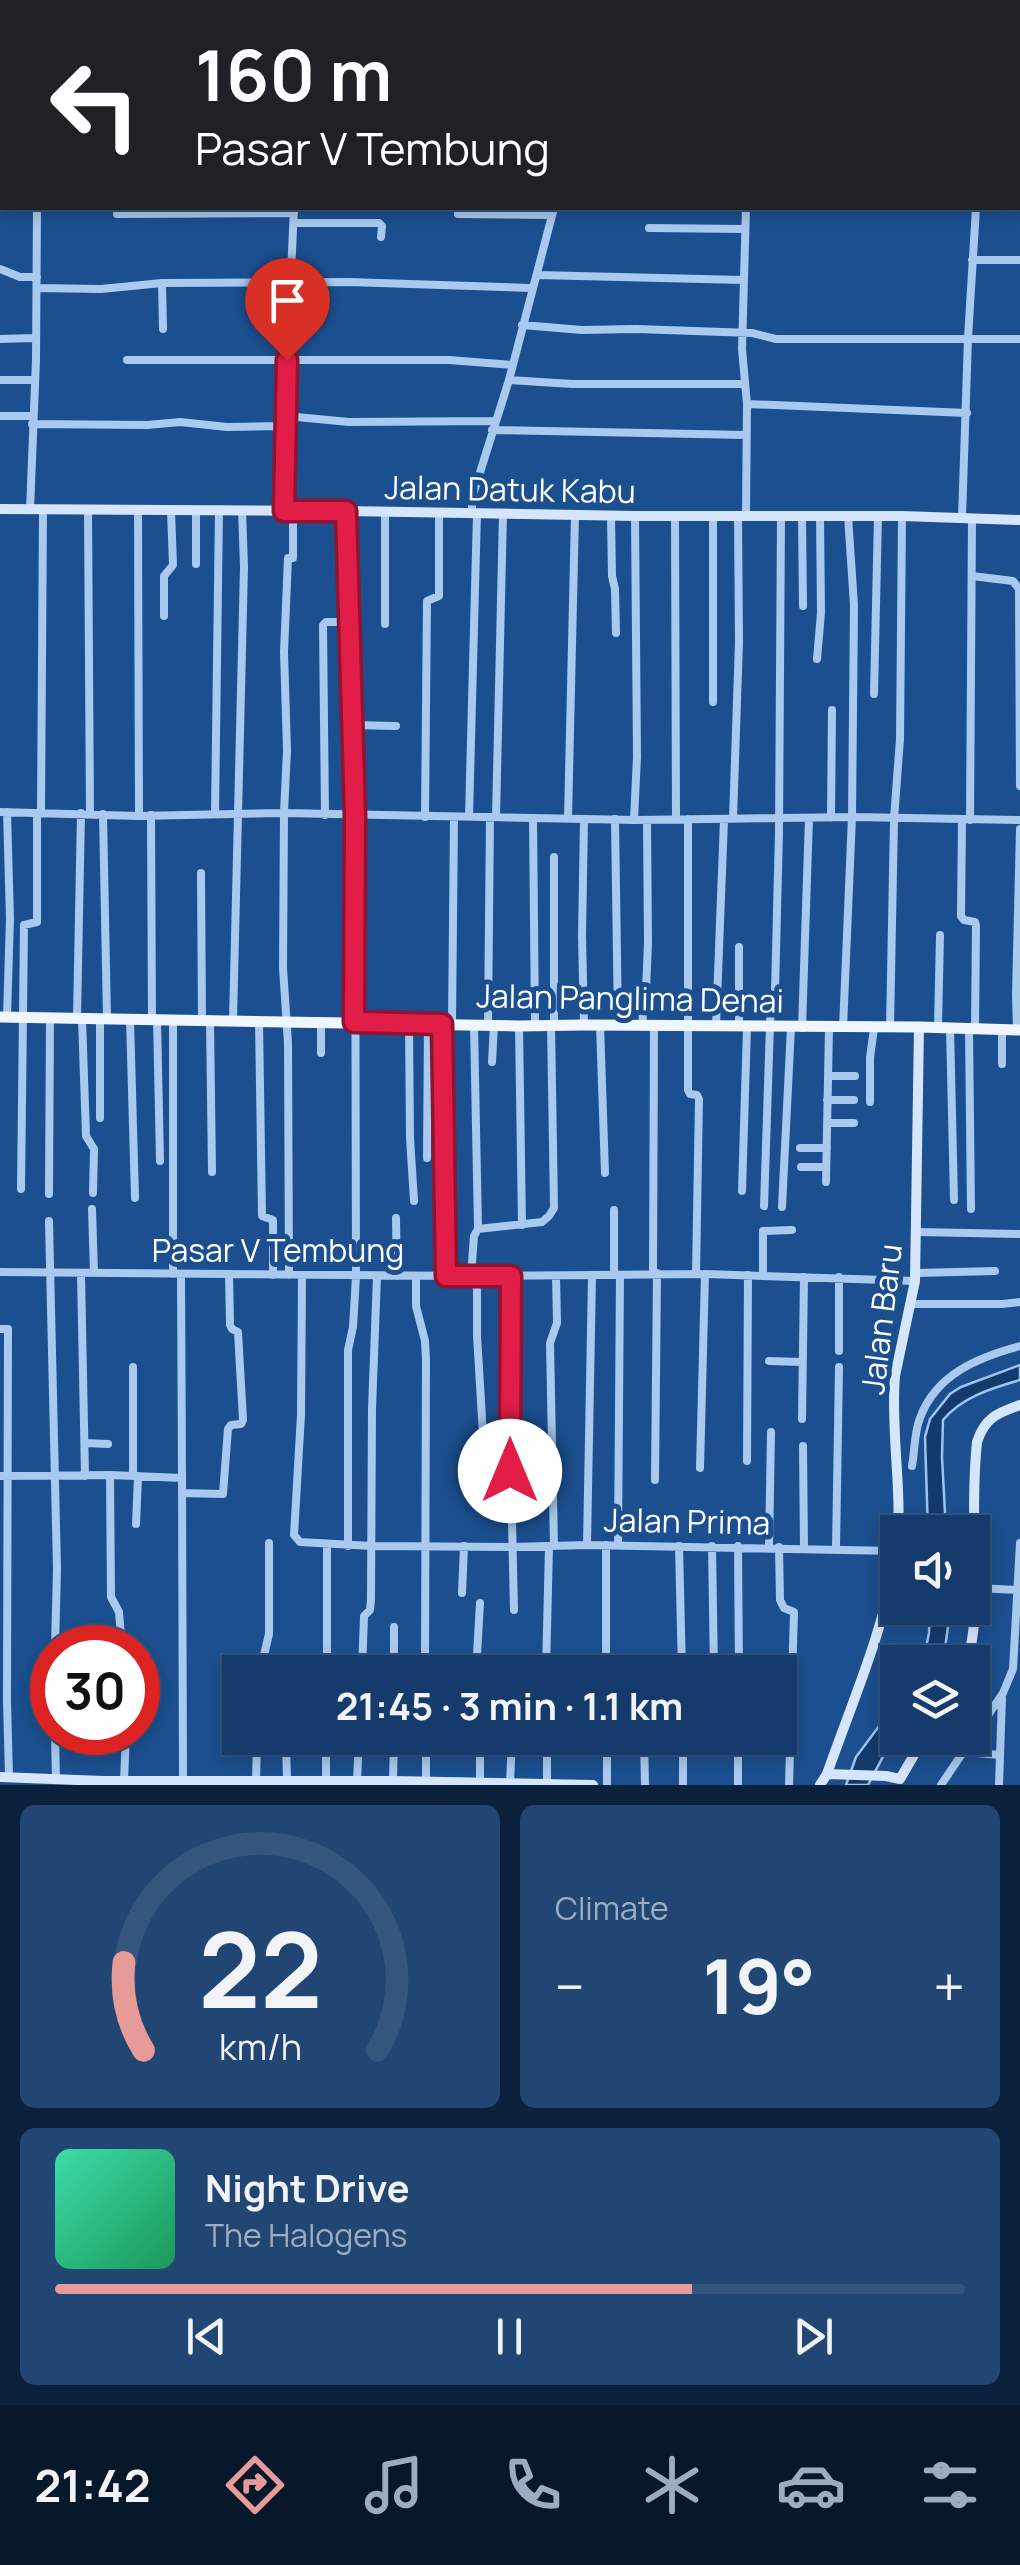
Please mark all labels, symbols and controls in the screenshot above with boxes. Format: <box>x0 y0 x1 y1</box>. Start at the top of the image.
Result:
text: 160 m <box>195 26 392 122</box>
icon: left <box>30 40 160 170</box>
text: Pasar V Tembung <box>195 117 550 179</box>
pin <box>245 258 330 361</box>
icon: arrive <box>260 273 315 328</box>
street label: Jalan Datuk Kabu <box>384 465 636 513</box>
street label: Jalan Panglima Denai <box>476 973 784 1023</box>
street label: Pasar V Tembung <box>152 1228 404 1272</box>
street label: Jalan Baru <box>850 1241 912 1397</box>
position arrow <box>458 1419 562 1523</box>
street label: Jalan Prima <box>603 1498 771 1544</box>
map controls <box>880 1515 990 1755</box>
button: sound <box>880 1515 990 1625</box>
speed limit sign: 30 <box>30 1625 160 1755</box>
button: layers <box>880 1645 990 1755</box>
text: 21:45 · 3 min · 1.1 km <box>336 1679 683 1731</box>
text: Climate <box>555 1886 669 1930</box>
text: 22 <box>198 1897 322 2039</box>
text: 19° <box>702 1934 816 2037</box>
text: − <box>555 1948 585 2024</box>
text: + <box>933 1948 965 2024</box>
text: km/h <box>218 2022 302 2071</box>
text: Night Drive <box>205 2161 410 2213</box>
text: The Halogens <box>205 2213 407 2257</box>
icon: previous <box>179 2309 234 2364</box>
icon: pause <box>482 2309 537 2364</box>
icon: next <box>786 2309 841 2364</box>
icon: directions <box>220 2450 290 2520</box>
icon: music <box>359 2450 429 2520</box>
icon: phone <box>498 2450 568 2520</box>
icon: climate <box>637 2450 707 2520</box>
icon: car <box>776 2450 846 2520</box>
icon: filters <box>915 2450 985 2520</box>
text: 21:42 <box>35 2454 151 2516</box>

